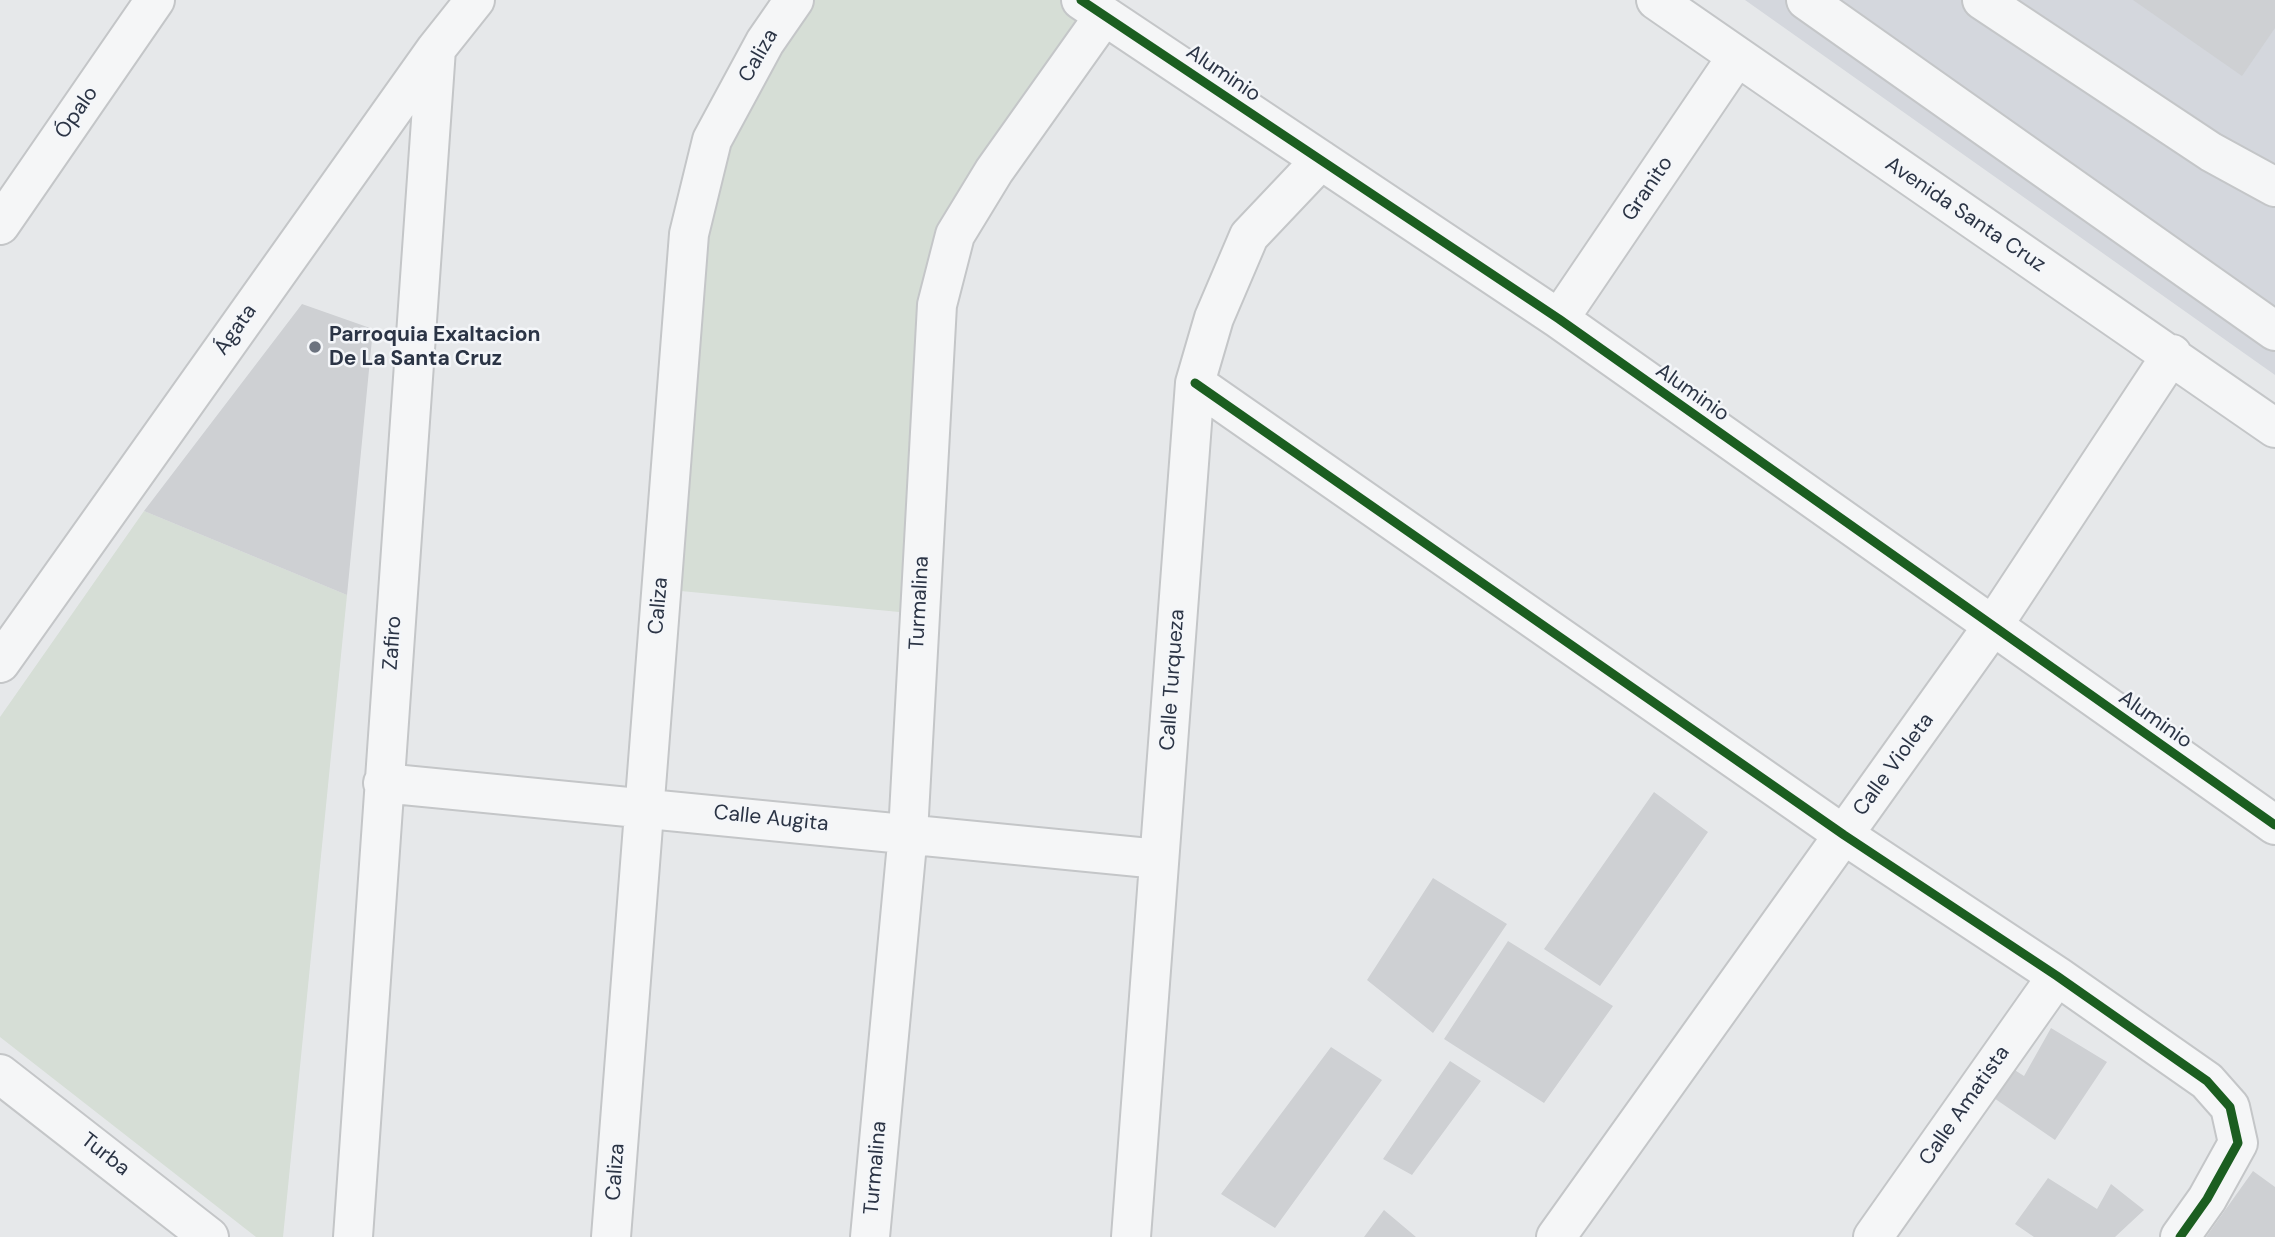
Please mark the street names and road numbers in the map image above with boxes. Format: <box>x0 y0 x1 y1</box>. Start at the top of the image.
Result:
street label: Caliza <box>734 25 784 87</box>
street label: Aluminio <box>1181 40 1265 108</box>
street label: Ópalo <box>50 82 104 144</box>
street label: Granito <box>1617 152 1679 226</box>
street label: Avenida Santa Cruz <box>1880 152 2050 278</box>
street label: Ágata <box>209 300 263 360</box>
street label: Aluminio <box>1650 359 1734 427</box>
street label: Turmalina <box>905 555 935 651</box>
street label: Caliza <box>644 576 674 636</box>
street label: Calle Turqueza <box>1155 608 1191 752</box>
street label: Zafiro <box>379 615 407 671</box>
street label: Aluminio <box>2113 686 2197 754</box>
street label: Calle Violeta <box>1848 709 1940 821</box>
street label: Calle Augita <box>712 800 830 838</box>
street label: Calle Amatista <box>1914 1041 2016 1171</box>
street label: Turmalina <box>859 1120 893 1216</box>
street label: Turba <box>76 1128 134 1182</box>
street label: Caliza <box>601 1143 631 1201</box>

